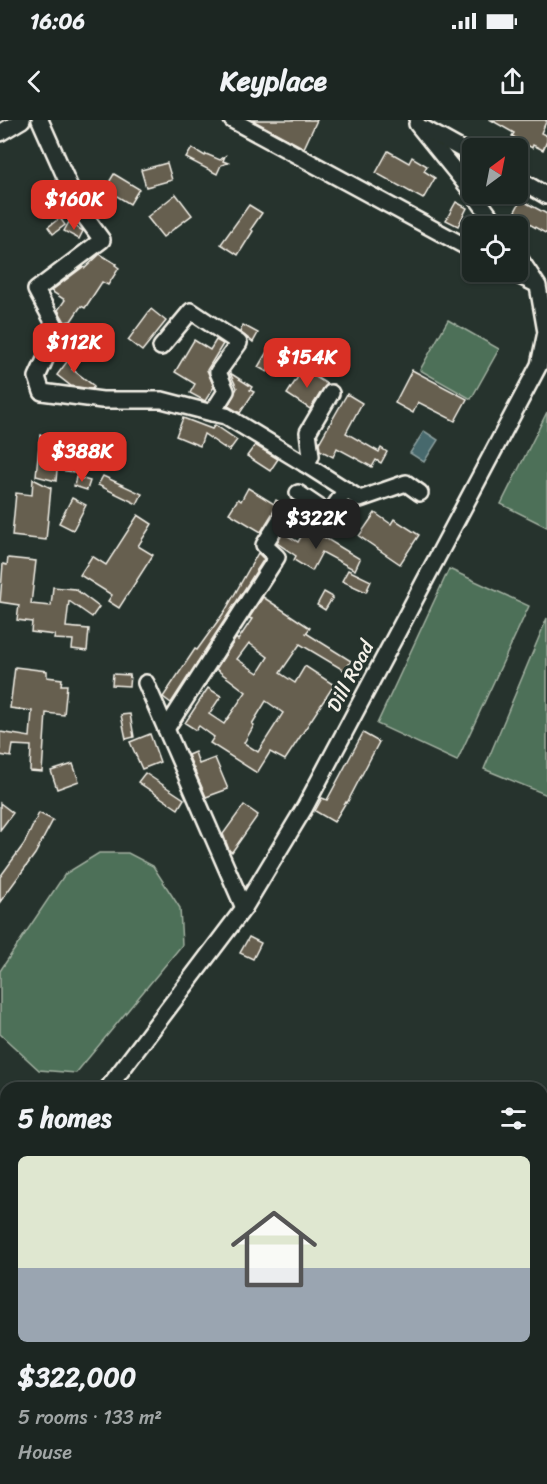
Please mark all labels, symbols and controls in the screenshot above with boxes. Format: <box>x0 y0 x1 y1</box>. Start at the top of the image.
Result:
text: 16:06 <box>30 2 85 41</box>
text: Keyplace <box>220 57 327 105</box>
icon: back <box>18 65 51 98</box>
icon: share <box>496 65 529 98</box>
north arrow <box>462 138 528 204</box>
map controls <box>462 138 528 282</box>
pin: $160K <box>32 180 116 231</box>
text: $160K <box>45 182 103 217</box>
button: locate <box>462 216 528 282</box>
pin: $112K <box>32 323 116 374</box>
text: $112K <box>47 325 101 360</box>
pin: $154K <box>265 338 349 389</box>
text: $154K <box>278 340 336 375</box>
pin: $388K <box>40 432 124 483</box>
text: $388K <box>52 434 112 469</box>
pin: $322K <box>274 499 358 550</box>
text: $322K <box>286 501 346 536</box>
street label: Dill Road <box>317 633 385 718</box>
text: 5 homes <box>18 1095 111 1141</box>
icon: filters <box>497 1102 530 1135</box>
icon: home <box>220 1195 328 1303</box>
text: $322,000 <box>18 1354 136 1400</box>
text: 5 rooms · 133 m² <box>18 1400 162 1435</box>
text: House <box>18 1435 72 1470</box>

